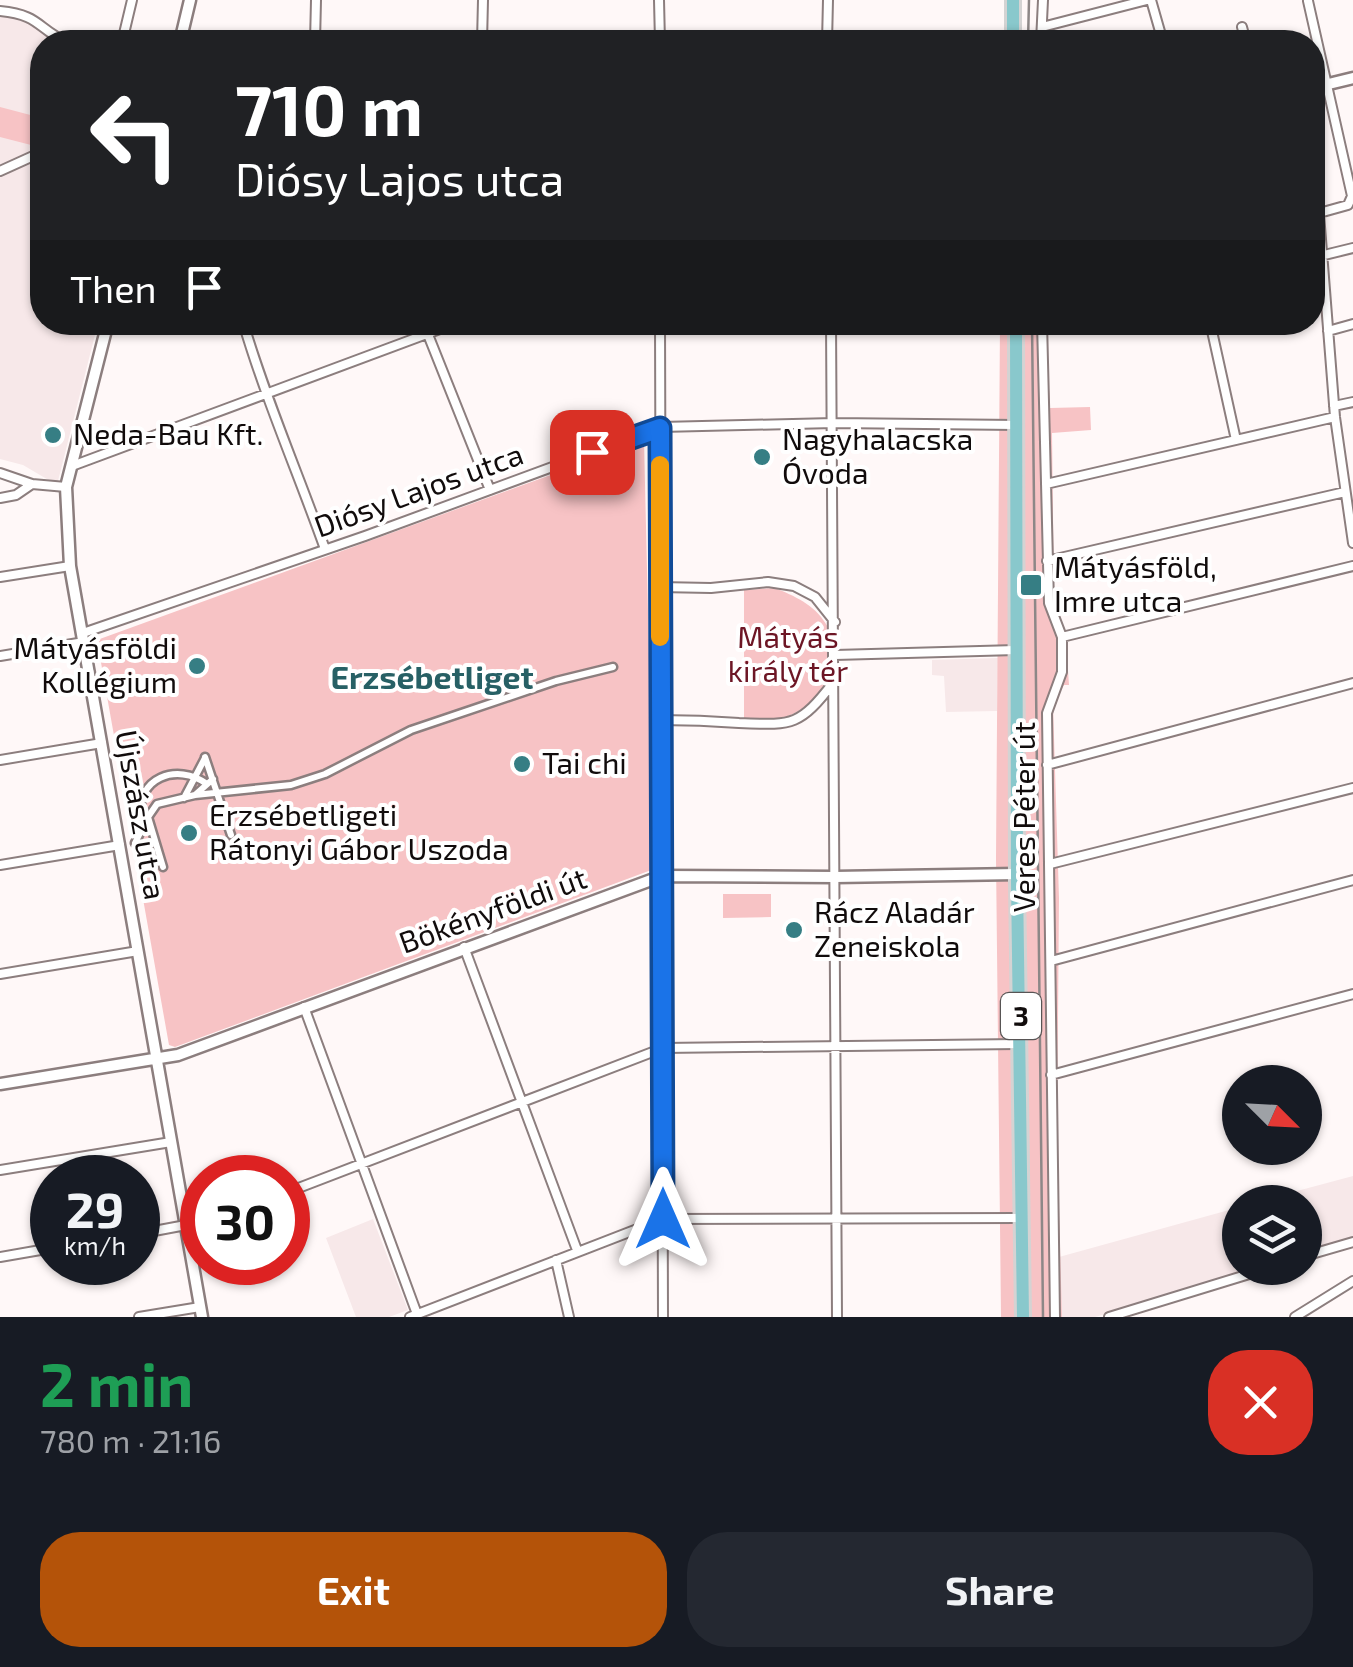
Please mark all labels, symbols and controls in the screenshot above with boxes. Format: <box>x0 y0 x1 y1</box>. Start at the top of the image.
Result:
text: 710 m <box>235 66 423 150</box>
icon: left <box>70 70 200 200</box>
text: Diósy Lajos utca <box>235 151 564 205</box>
icon: arrive <box>177 260 232 315</box>
text: Then <box>70 265 157 311</box>
pin <box>550 410 635 495</box>
place label: Neda-Bau Kft. <box>73 415 263 451</box>
place label: Nagyhalacska Óvoda <box>782 420 973 490</box>
marker: Neda-Bau Kft. <box>42 424 64 446</box>
icon: arrive <box>565 425 620 480</box>
street label: Diósy Lajos utca <box>309 435 528 544</box>
marker: Nagyhalacska Óvoda <box>751 446 773 468</box>
place label: Mátyásföld, Imre utca <box>1054 548 1217 618</box>
marker: Mátyásföld, Imre utca <box>1018 572 1044 598</box>
park label: Mátyás király tér <box>728 618 848 688</box>
place label: Mátyásföldi Kollégium <box>14 629 177 699</box>
marker: Mátyásföldi Kollégium <box>186 655 208 677</box>
district label: Erzsébetliget <box>330 657 534 695</box>
street label: Veres Péter út <box>1005 722 1041 912</box>
street label: Újszász utca <box>109 727 175 902</box>
place label: Tai chi <box>542 744 627 780</box>
marker: Tai chi <box>511 753 533 775</box>
place label: Erzsébetligeti Rátonyi Gábor Uszoda <box>209 796 509 866</box>
marker: Erzsébetligeti Rátonyi Gábor Uszoda <box>178 822 200 844</box>
street label: Bökényföldi út <box>394 859 591 960</box>
place label: Rácz Aladár Zeneiskola <box>814 893 975 963</box>
marker: Rácz Aladár Zeneiskola <box>783 919 805 941</box>
road number: 3 <box>1001 993 1041 1039</box>
north arrow <box>1222 1065 1322 1165</box>
map controls <box>1222 1065 1322 1285</box>
speed limit sign: 30 <box>180 1155 310 1285</box>
position arrow <box>611 1167 715 1271</box>
text: 29 <box>66 1178 124 1238</box>
button: layers <box>1222 1185 1322 1285</box>
text: km/h <box>64 1230 126 1260</box>
text: 2 min <box>40 1347 193 1419</box>
button: close <box>1208 1350 1313 1455</box>
text: 780 m · 21:16 <box>40 1421 221 1459</box>
button: Exit <box>40 1532 667 1647</box>
button: Share <box>687 1532 1313 1647</box>

